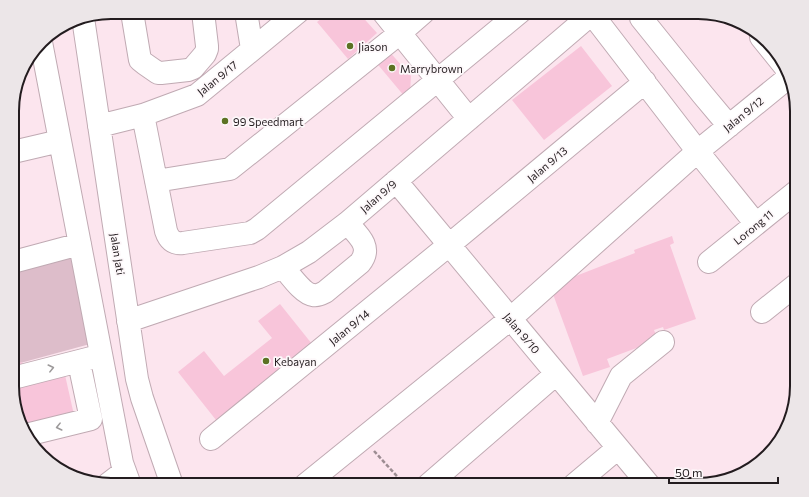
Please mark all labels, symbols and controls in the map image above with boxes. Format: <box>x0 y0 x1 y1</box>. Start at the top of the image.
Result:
place label: Jiason <box>358 40 388 54</box>
marker: Jiason <box>345 41 355 51</box>
street label: Jalan 9/17 <box>194 58 240 99</box>
place label: Marrybrown <box>400 62 463 75</box>
marker: Marrybrown <box>387 63 397 73</box>
street label: Jalan 9/12 <box>720 94 766 135</box>
place label: 99 Speedmart <box>233 115 304 128</box>
marker: 99 Speedmart <box>220 116 230 126</box>
street label: Jalan 9/13 <box>524 144 570 185</box>
street label: Jalan 9/9 <box>357 177 400 216</box>
street label: Lorong 11 <box>730 207 776 247</box>
street label: Jalan Jati <box>107 232 128 276</box>
street label: Jalan 9/14 <box>326 306 373 348</box>
street label: Jalan 9/10 <box>500 310 543 357</box>
place label: Kebayan <box>274 355 317 368</box>
marker: Kebayan <box>261 356 271 366</box>
one-way arrow <box>47 365 54 373</box>
one-way arrow <box>56 422 62 430</box>
scale bar <box>669 459 778 485</box>
text: 50 m <box>675 465 703 479</box>

